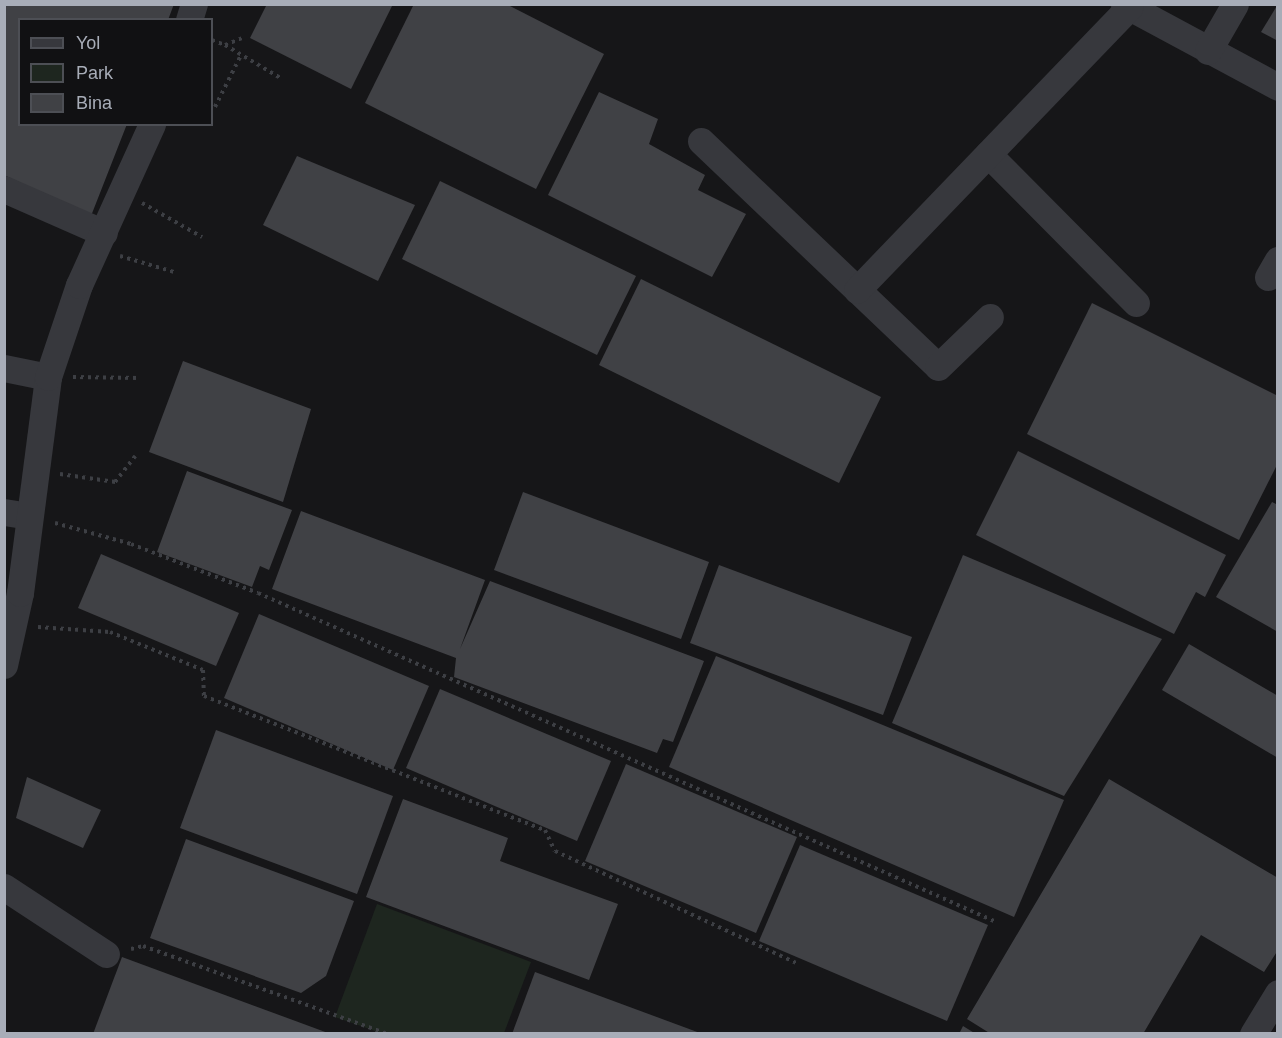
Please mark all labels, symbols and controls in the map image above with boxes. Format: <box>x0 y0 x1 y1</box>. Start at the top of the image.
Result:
legend <box>18 18 213 126</box>
text: Yol <box>76 33 100 53</box>
text: Park <box>76 63 113 83</box>
text: Bina <box>76 93 112 113</box>

